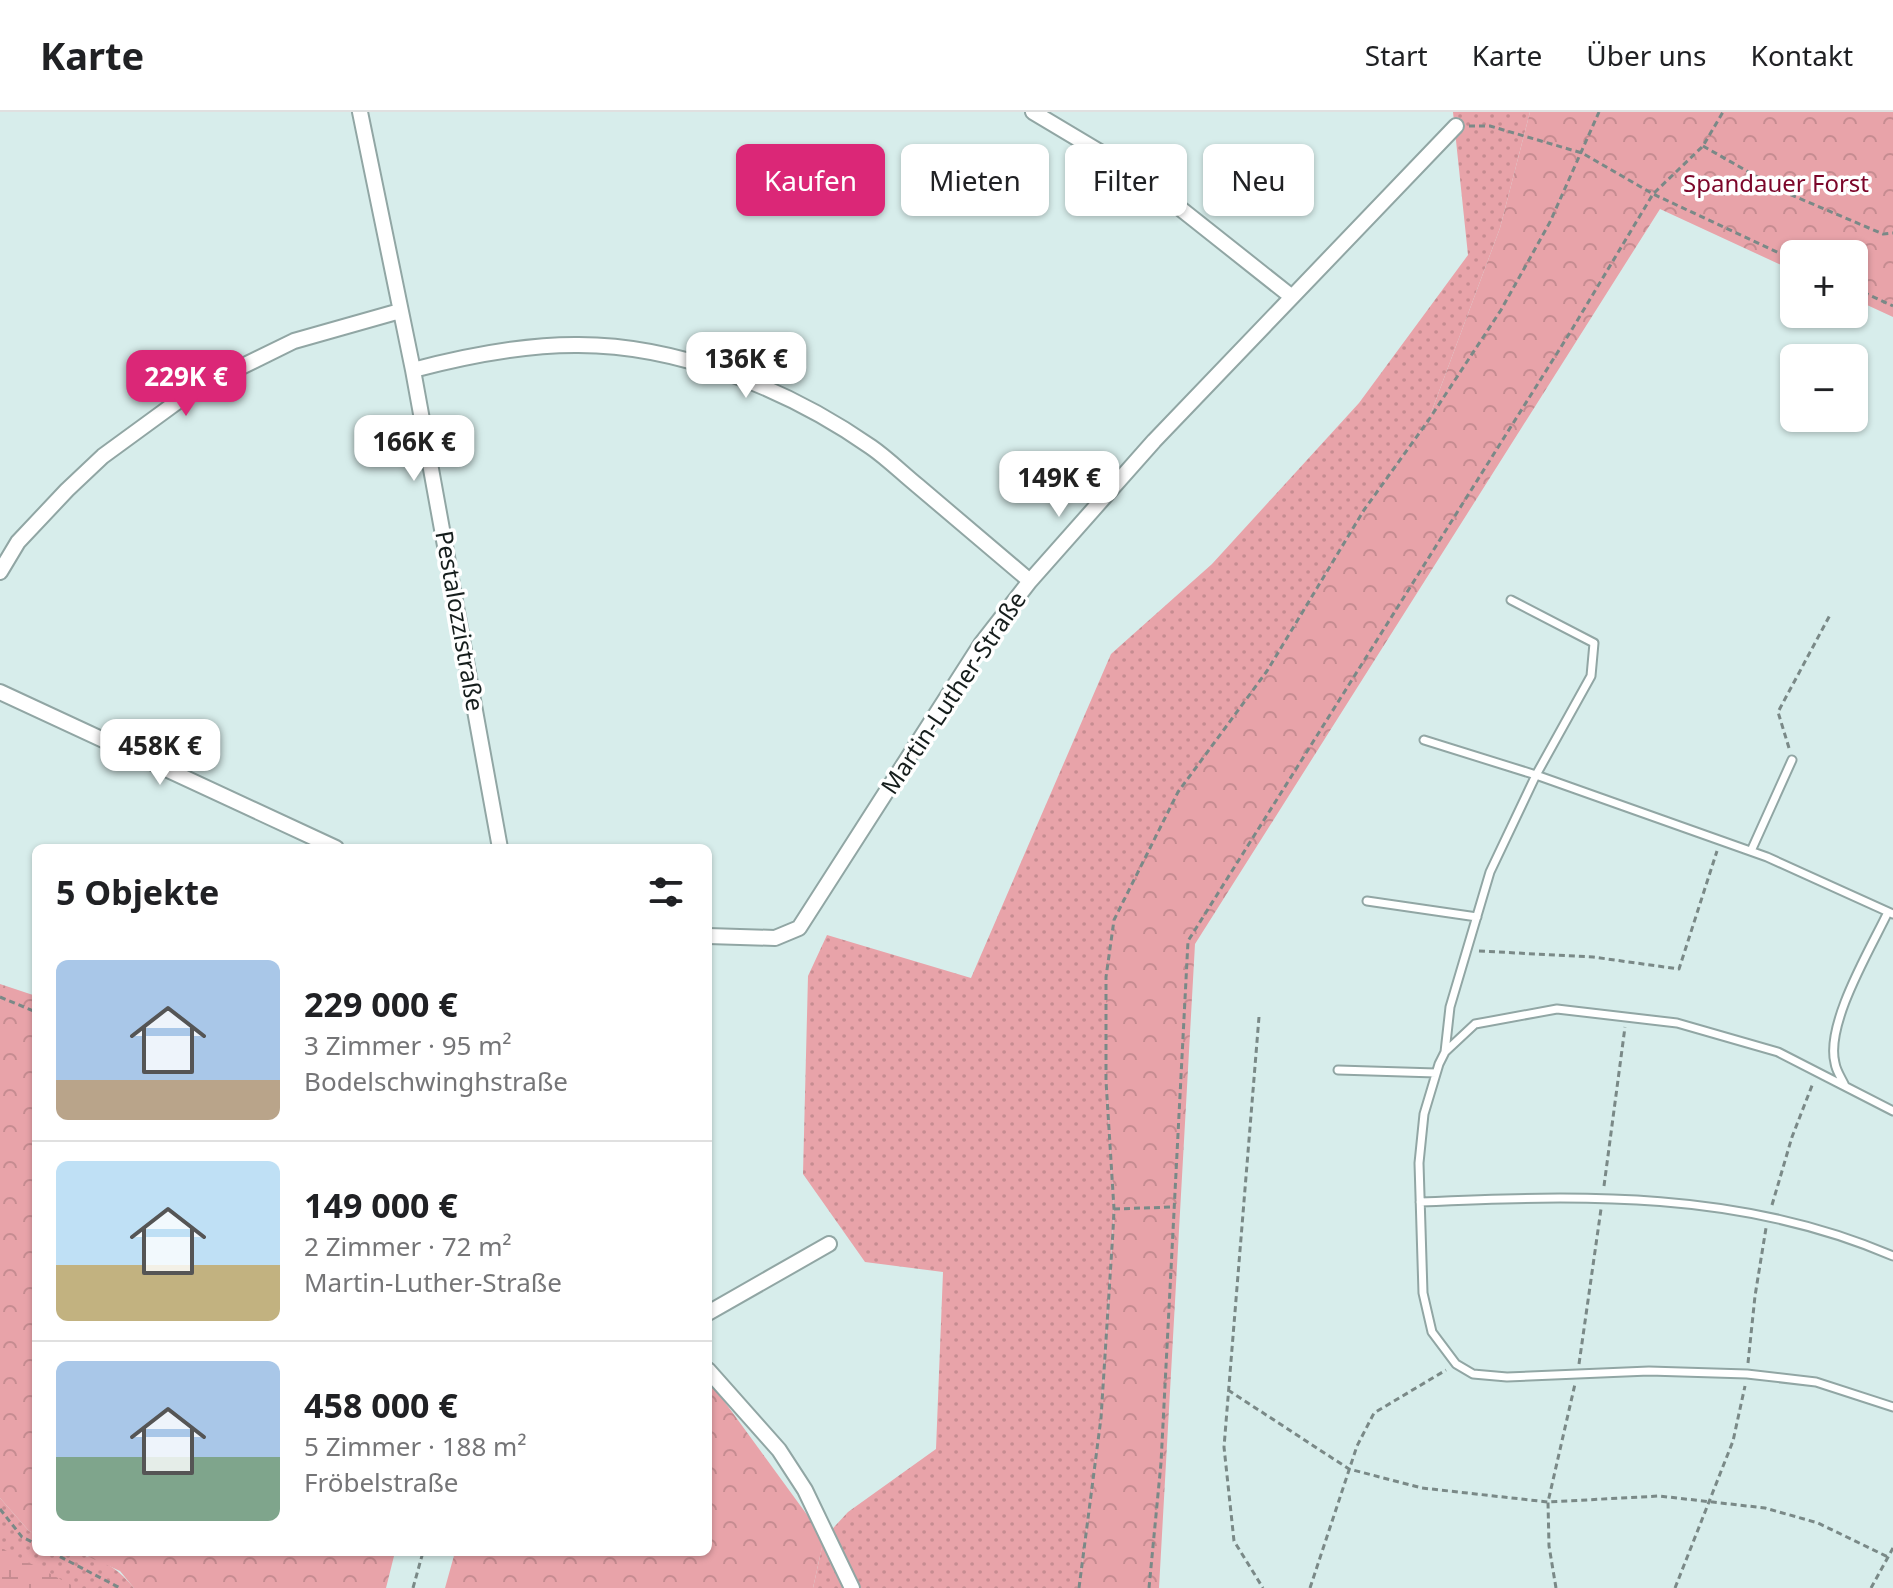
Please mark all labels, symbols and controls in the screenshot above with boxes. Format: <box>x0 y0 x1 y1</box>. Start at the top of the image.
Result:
text: Karte <box>40 29 144 81</box>
text: Start <box>1365 36 1428 74</box>
text: Karte <box>1472 36 1542 74</box>
text: Über uns <box>1586 36 1707 74</box>
text: Kontakt <box>1751 36 1853 74</box>
chip: Kaufen <box>736 144 885 216</box>
chip: Mieten <box>901 144 1049 216</box>
chip: Filter <box>1065 144 1187 216</box>
chip: Neu <box>1203 144 1314 216</box>
park label: Spandauer Forst <box>1683 166 1869 199</box>
map controls <box>1780 240 1868 432</box>
button: + <box>1780 240 1868 328</box>
pin: 136K € <box>681 332 811 400</box>
text: 136K € <box>704 340 788 376</box>
button: − <box>1780 344 1868 432</box>
pin: 229K € <box>121 350 251 418</box>
text: 229K € <box>144 358 228 394</box>
pin: 166K € <box>349 415 479 483</box>
text: 166K € <box>372 423 456 459</box>
pin: 149K € <box>994 451 1124 519</box>
text: 149K € <box>1017 459 1101 495</box>
street label: Pestalozzistraße <box>428 528 493 714</box>
street label: Martin-Luther-Straße <box>873 584 1033 800</box>
pin: 458K € <box>95 719 225 787</box>
text: 458K € <box>118 727 202 763</box>
text: 5 Objekte <box>56 869 219 915</box>
icon: filters <box>644 870 688 914</box>
text: 229 000 € <box>304 981 458 1027</box>
icon: home <box>120 992 216 1088</box>
text: 3 Zimmer · 95 m² <box>304 1027 512 1063</box>
text: Bodelschwinghstraße <box>304 1063 568 1099</box>
text: 149 000 € <box>304 1182 458 1228</box>
icon: home <box>120 1193 216 1289</box>
text: 2 Zimmer · 72 m² <box>304 1228 512 1264</box>
text: Martin-Luther-Straße <box>304 1264 562 1300</box>
text: 458 000 € <box>304 1382 458 1428</box>
icon: home <box>120 1393 216 1489</box>
text: 5 Zimmer · 188 m² <box>304 1428 527 1464</box>
text: Fröbelstraße <box>304 1464 459 1500</box>

